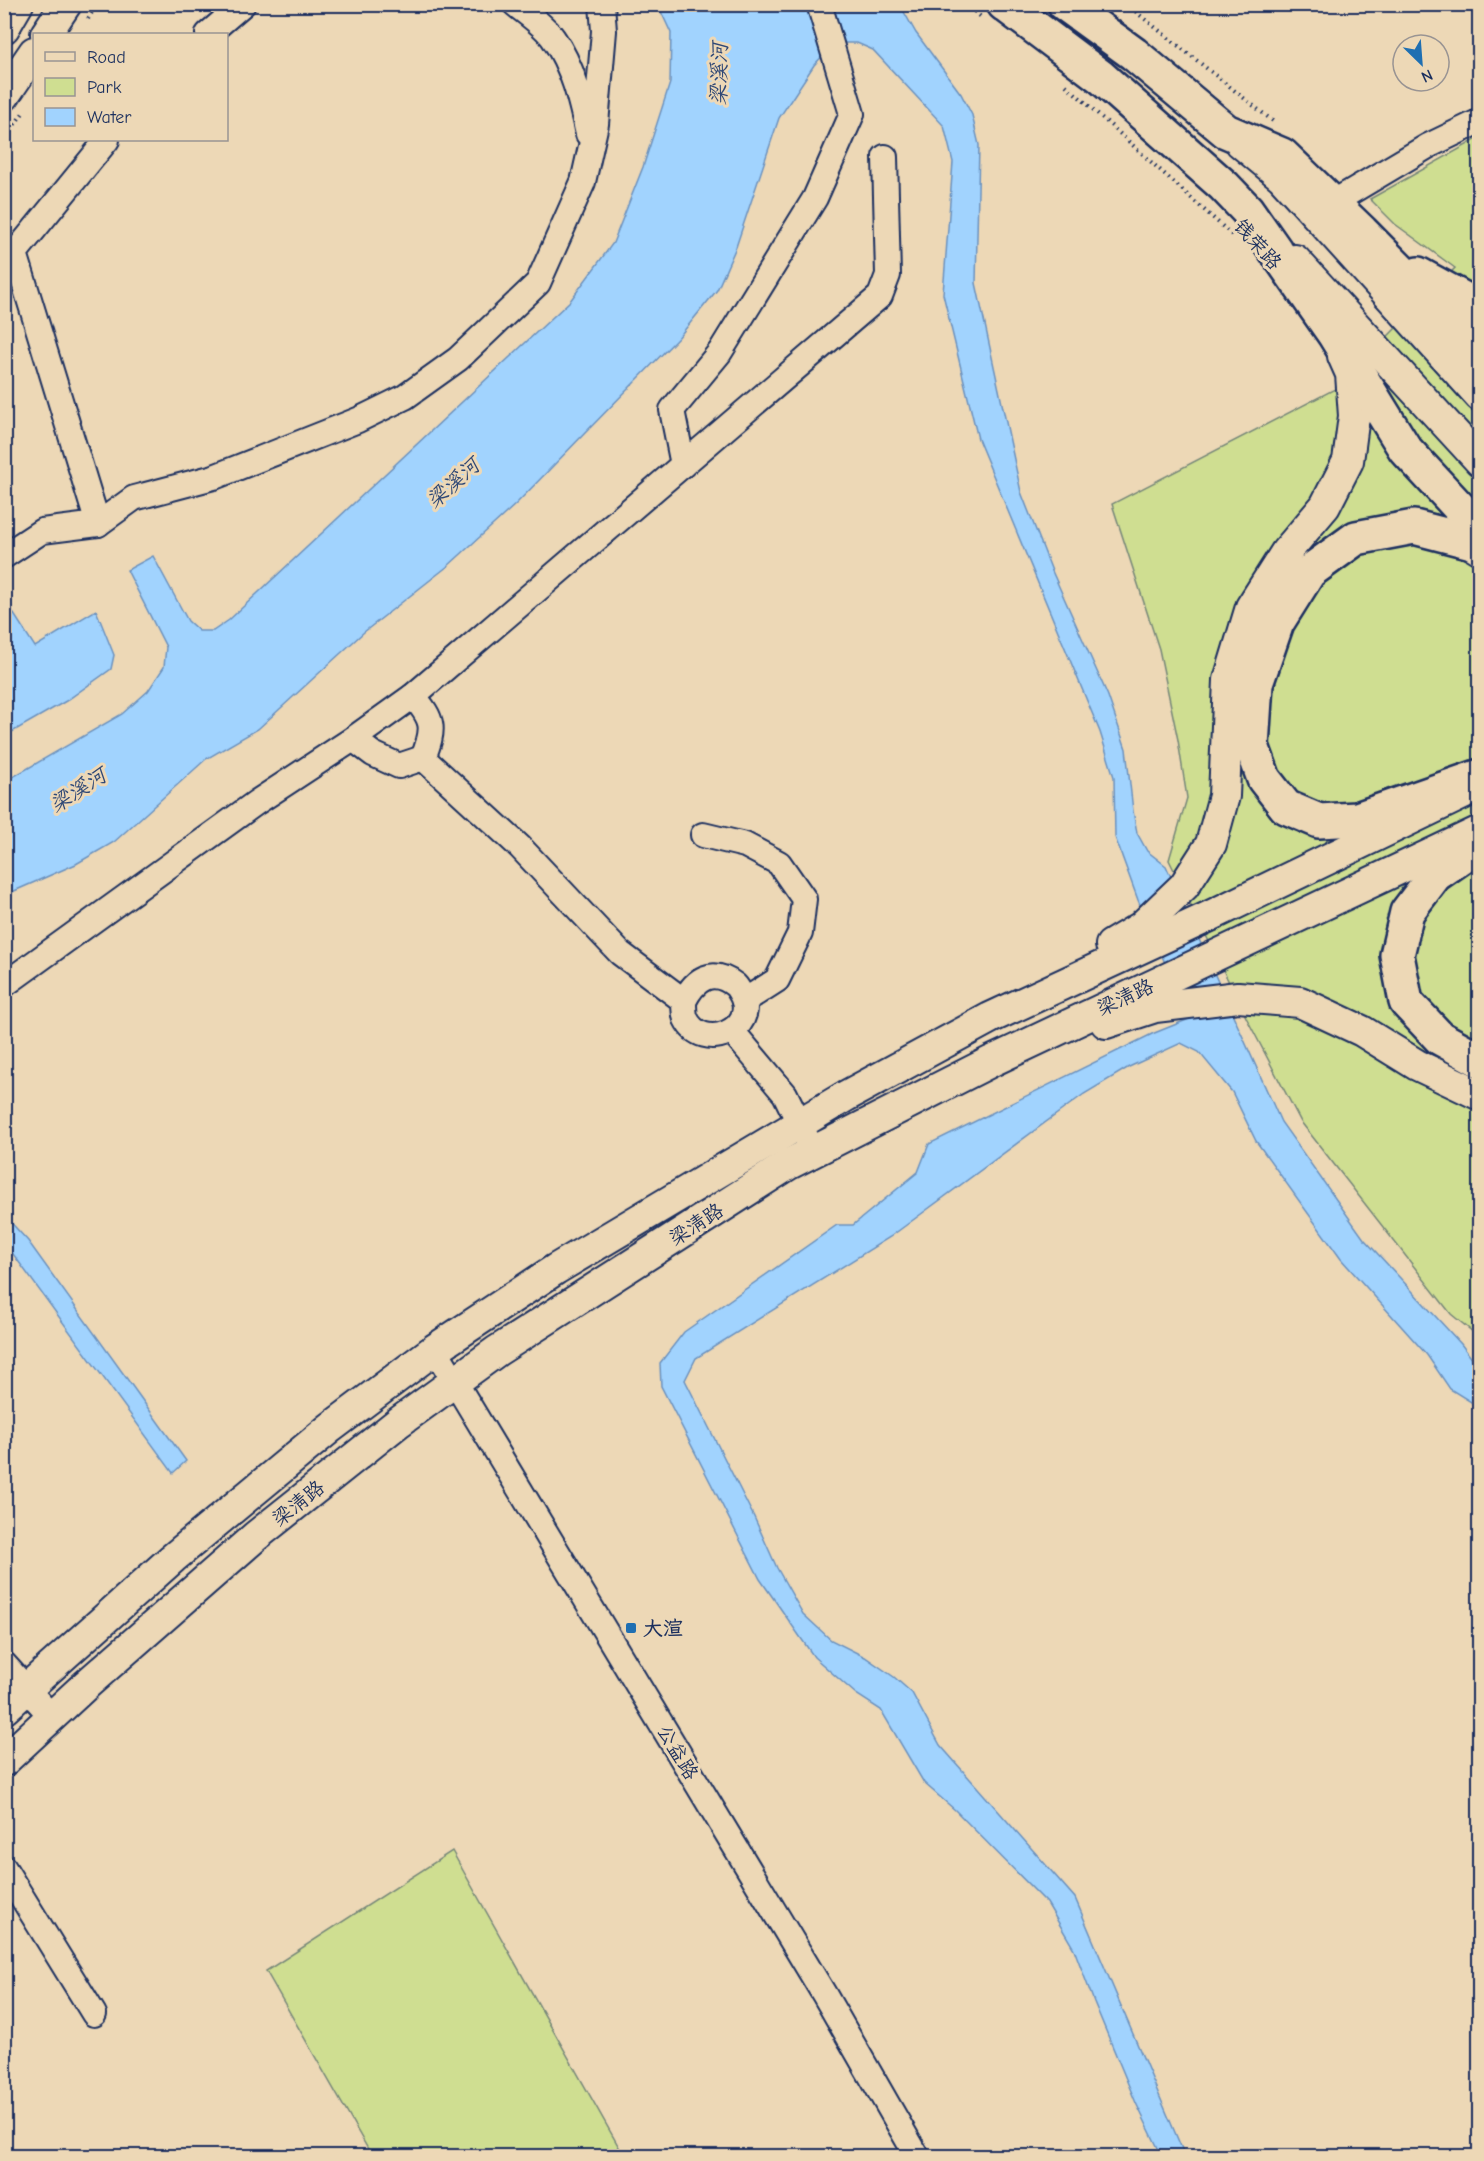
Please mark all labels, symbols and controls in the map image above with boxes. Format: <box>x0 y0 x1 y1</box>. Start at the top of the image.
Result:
legend <box>33 33 228 141</box>
north arrow <box>1391 33 1451 93</box>
water label: 梁溪河 <box>706 39 732 106</box>
text: Road <box>87 47 126 68</box>
text: N <box>1418 65 1435 86</box>
text: Park <box>87 77 122 98</box>
text: Water <box>87 107 132 128</box>
street label: 钱荣路 <box>1229 214 1287 275</box>
water label: 梁溪河 <box>422 451 487 513</box>
water label: 梁溪河 <box>45 761 113 817</box>
street label: 梁清路 <box>1093 974 1158 1021</box>
street label: 梁清路 <box>665 1198 729 1250</box>
street label: 梁清路 <box>268 1475 330 1531</box>
place label: 大渲 <box>643 1617 683 1640</box>
marker: 大渲 <box>624 1621 638 1635</box>
street label: 公益路 <box>652 1721 703 1785</box>

